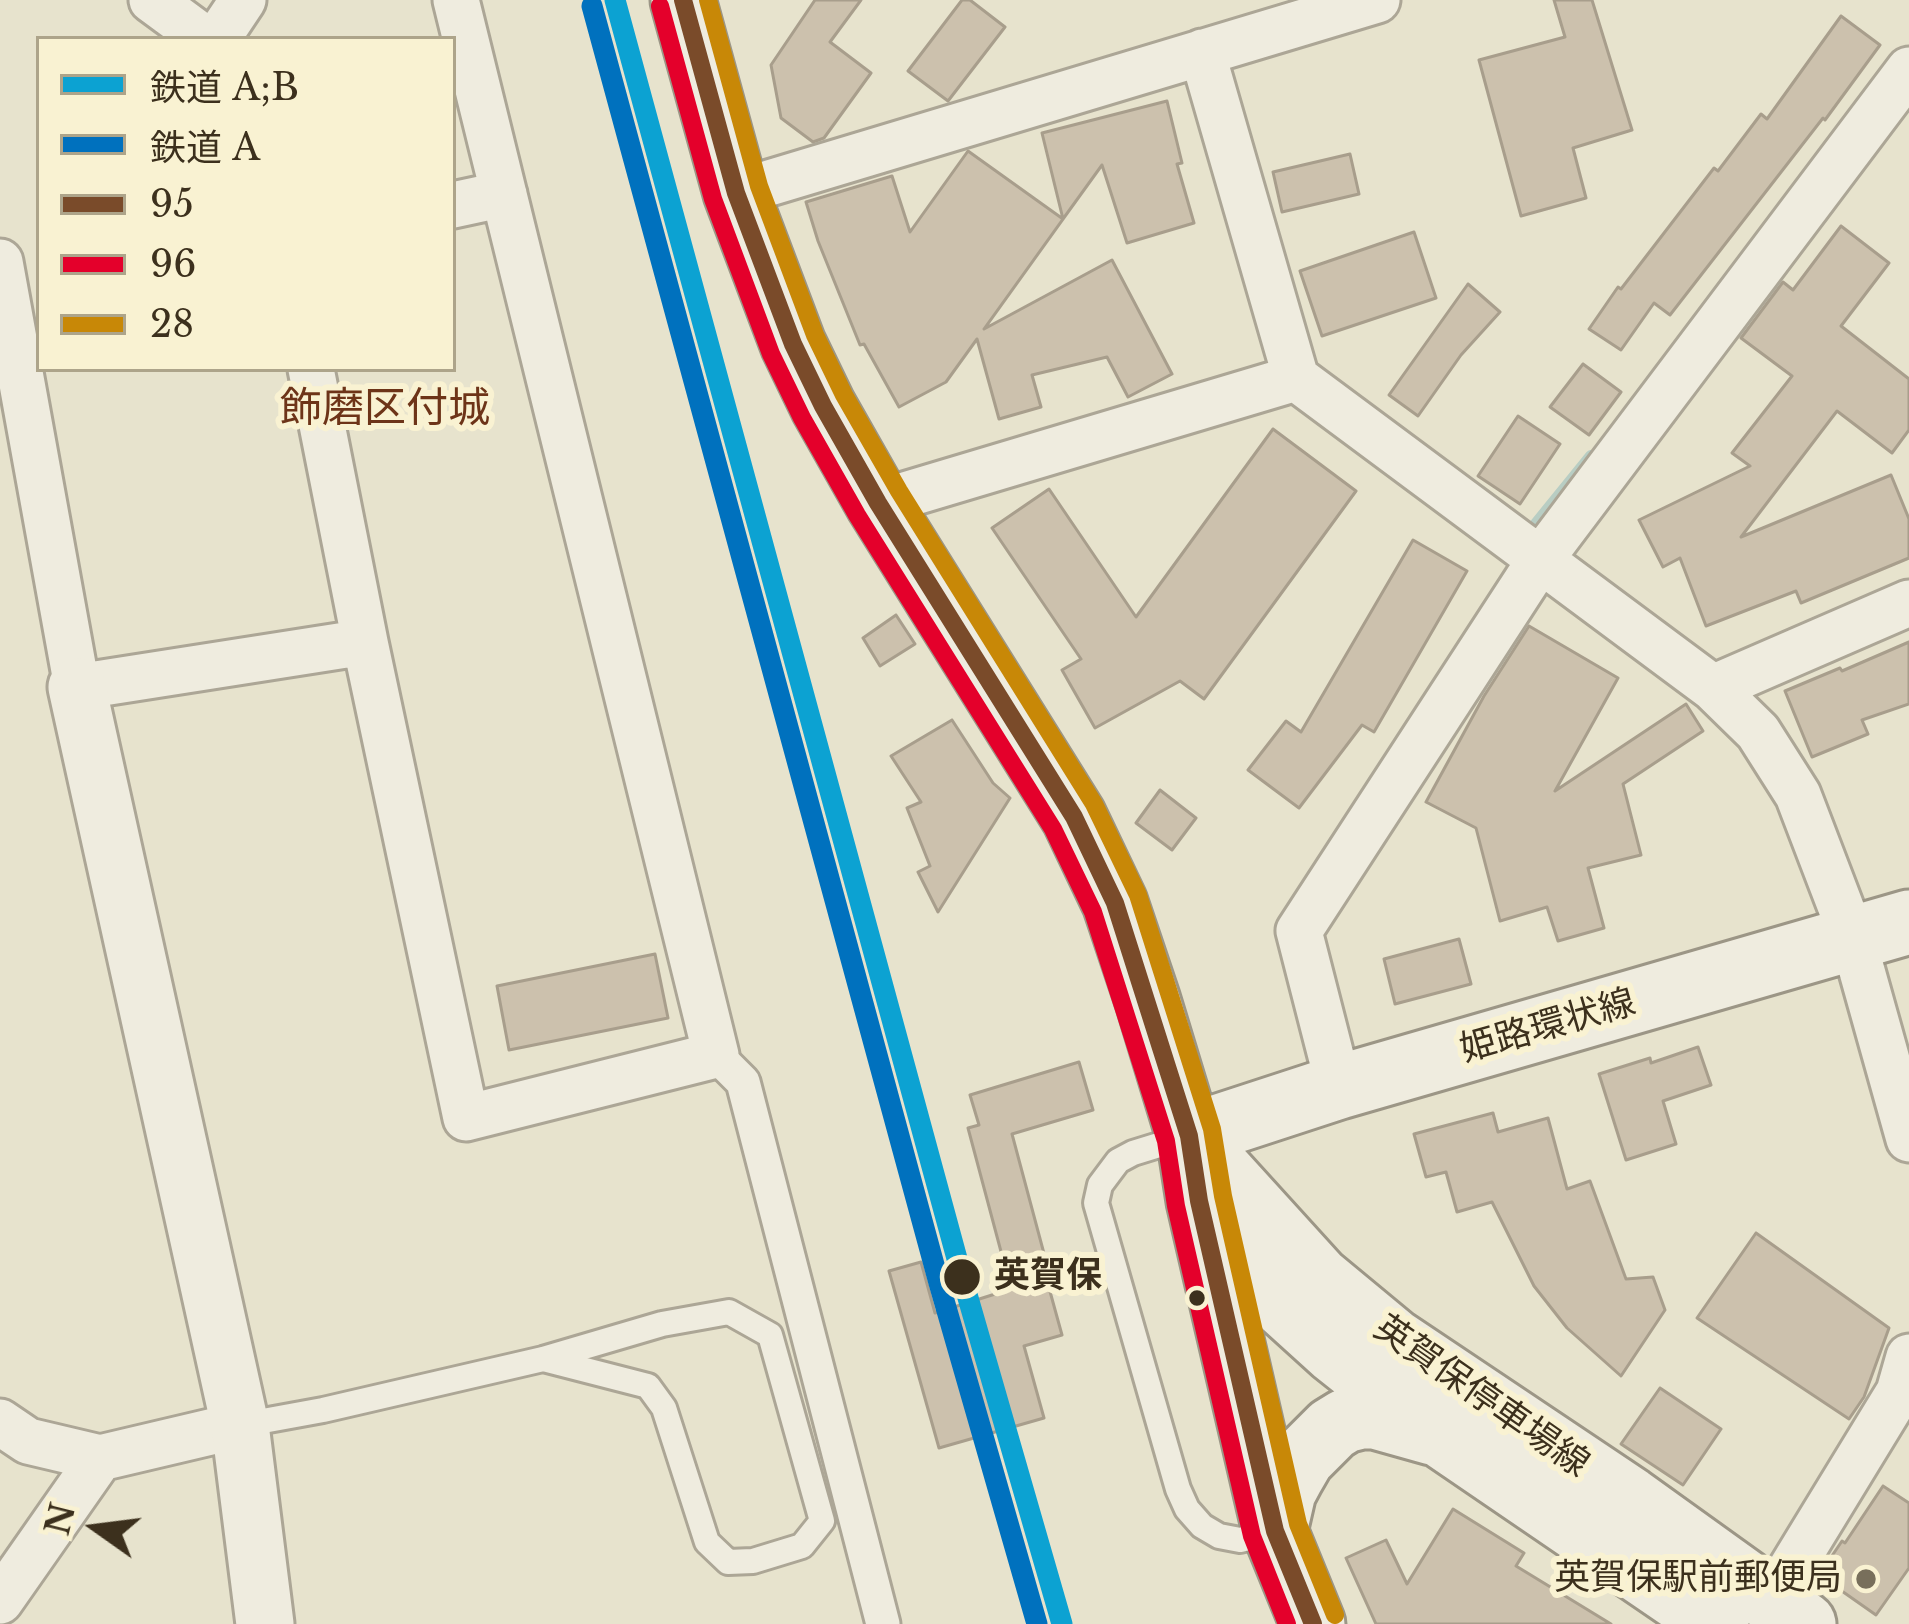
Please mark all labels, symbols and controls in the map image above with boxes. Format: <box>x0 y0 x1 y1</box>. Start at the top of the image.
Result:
legend <box>36 36 456 372</box>
text: 鉄道 A;B <box>150 65 299 110</box>
text: 鉄道 A <box>150 125 260 170</box>
text: 95 <box>150 182 194 227</box>
text: 96 <box>150 242 196 287</box>
text: 28 <box>150 302 194 347</box>
district label: 飾磨区付城 <box>280 385 490 435</box>
street label: 姫路環状線 <box>1456 981 1640 1073</box>
place label: 英賀保 <box>994 1255 1102 1299</box>
marker: 英賀保 <box>941 1256 983 1298</box>
unlabelled marker <box>1186 1287 1208 1309</box>
street label: 英賀保停車場線 <box>1365 1307 1597 1487</box>
north arrow <box>36 1468 156 1588</box>
text: N <box>37 1499 84 1539</box>
place label: 英賀保駅前郵便局 <box>1554 1557 1842 1601</box>
marker: 英賀保駅前郵便局 <box>1853 1566 1879 1592</box>

